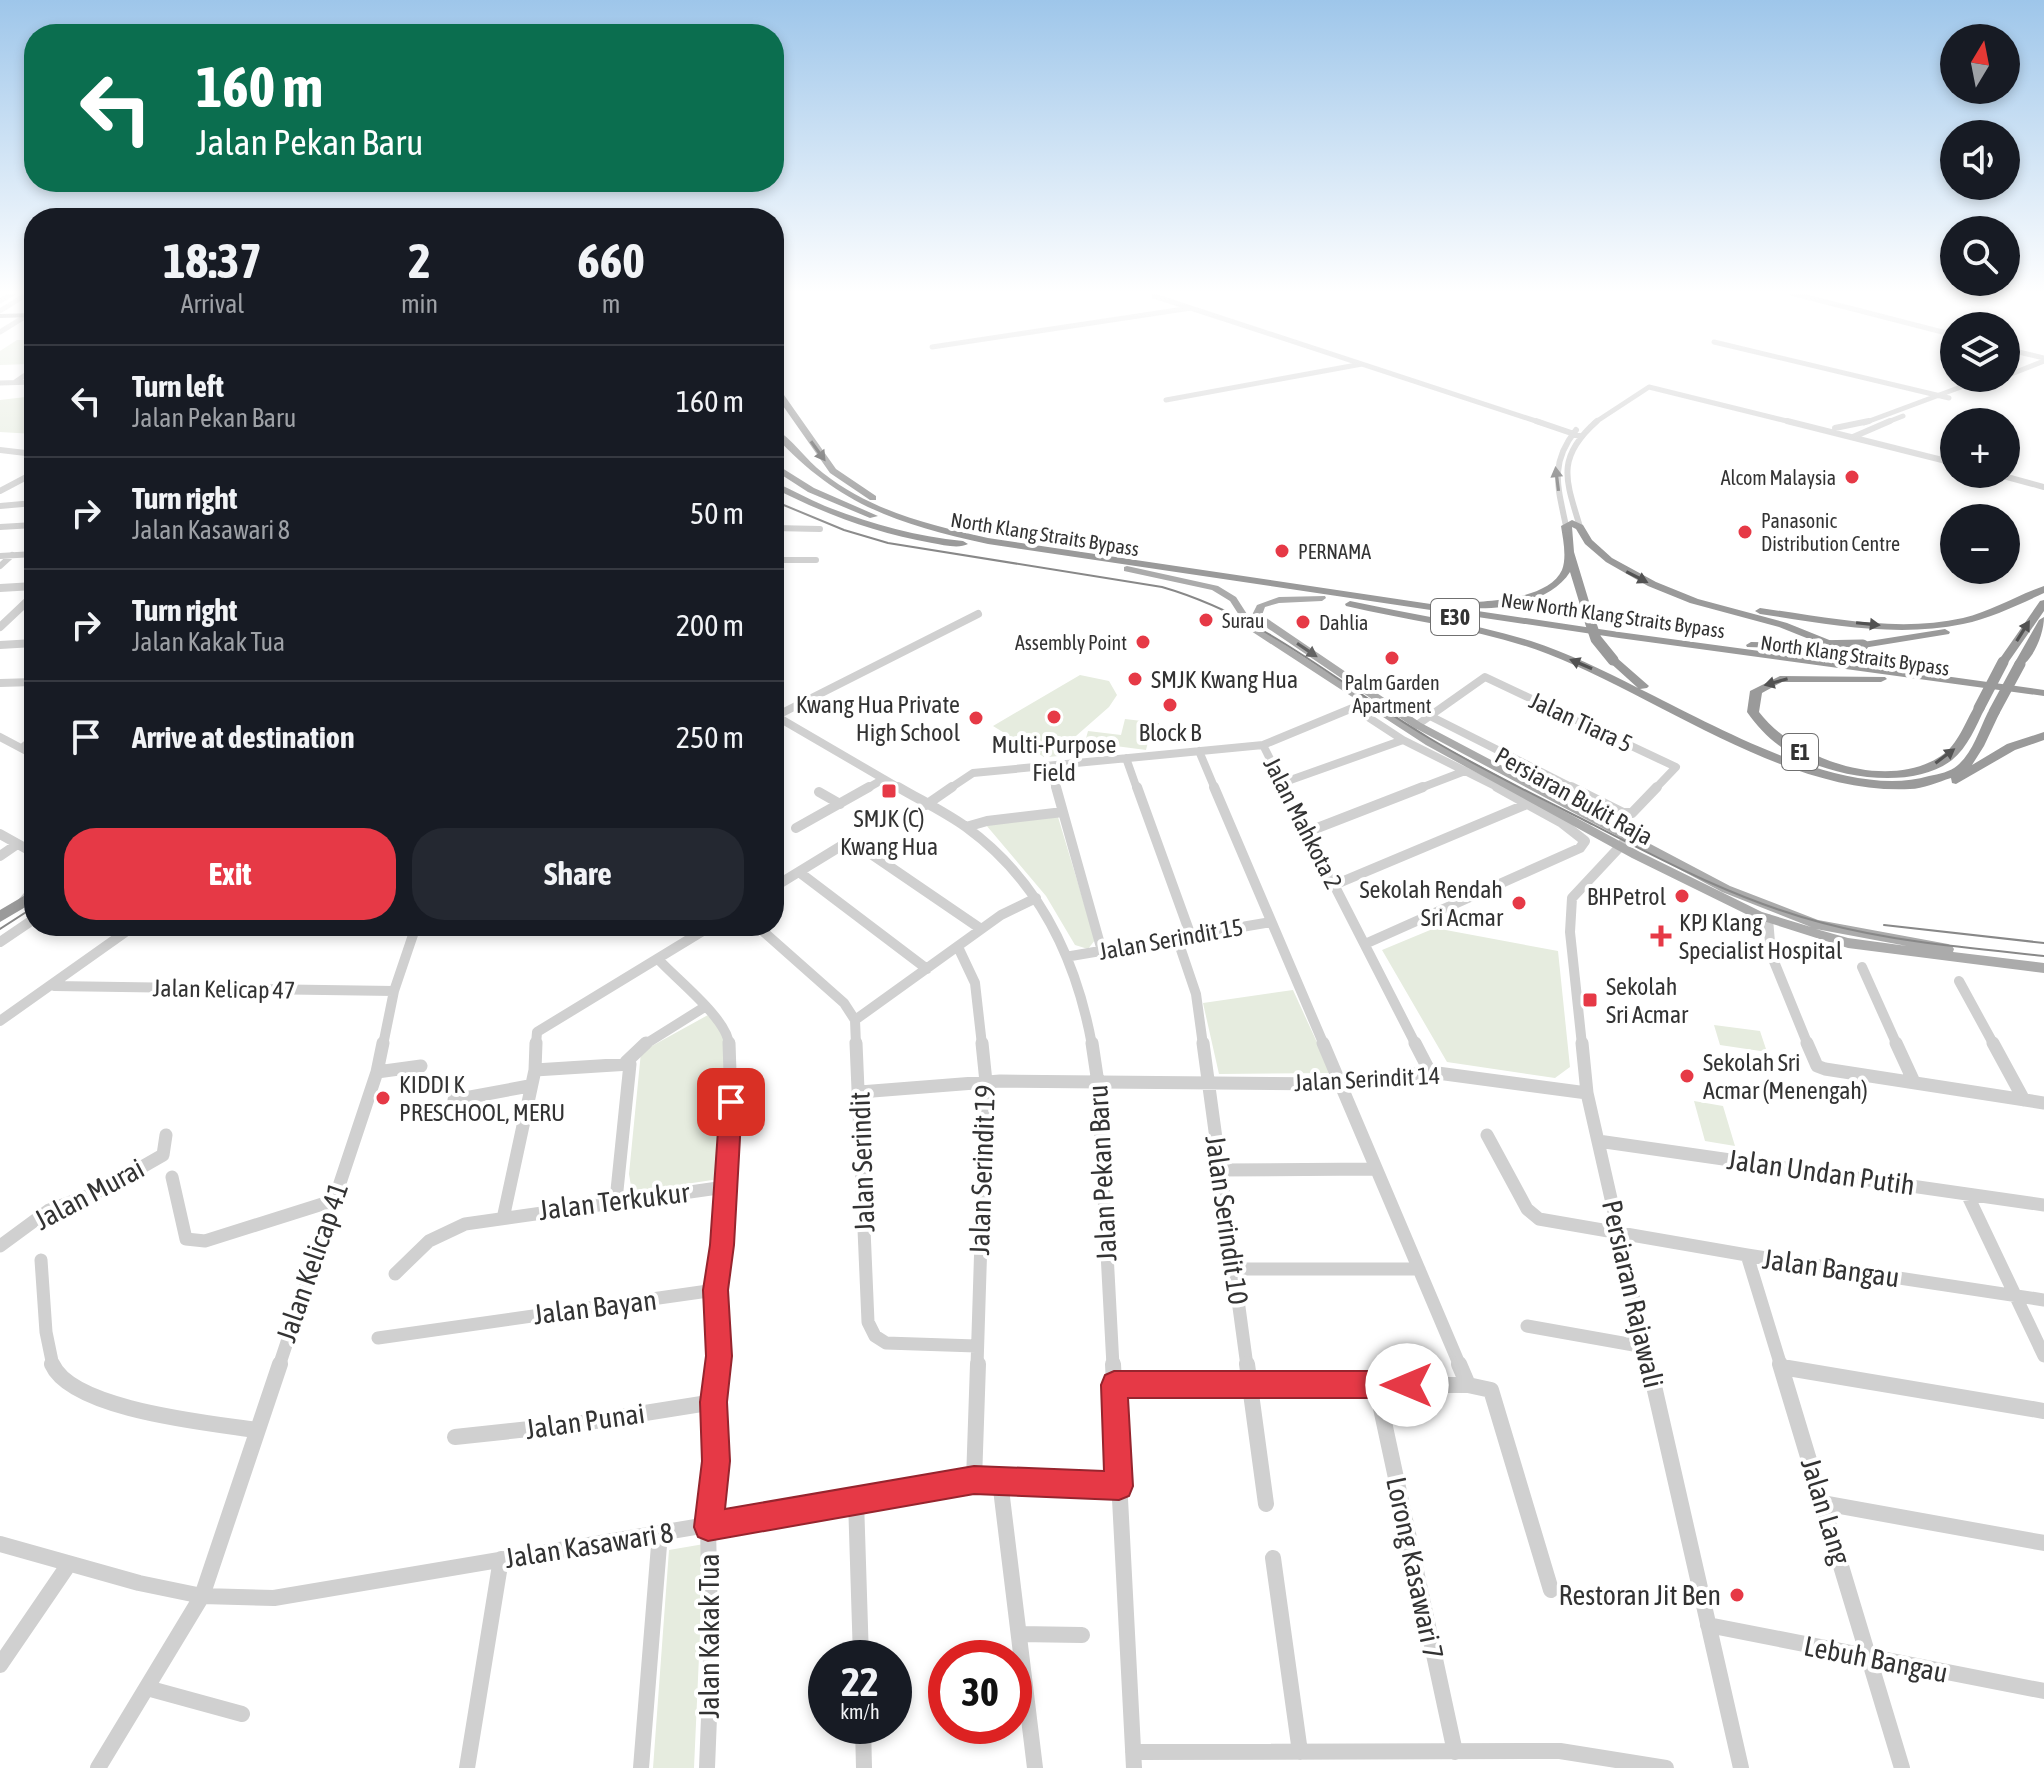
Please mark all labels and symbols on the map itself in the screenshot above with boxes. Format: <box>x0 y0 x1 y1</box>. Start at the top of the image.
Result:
north arrow <box>1940 24 2020 104</box>
one-way arrow <box>810 440 826 462</box>
one-way arrow <box>1551 466 1564 491</box>
place label: Alcom Malaysia <box>1721 466 1836 489</box>
marker: Alcom Malaysia <box>1843 468 1861 486</box>
street label: North Klang Straits Bypass <box>949 508 1141 560</box>
place label: Panasonic Distribution Centre <box>1761 509 1900 555</box>
marker: Panasonic Distribution Centre <box>1736 523 1754 541</box>
place label: PERNAMA <box>1298 540 1371 563</box>
marker: PERNAMA <box>1273 542 1291 560</box>
one-way arrow <box>1626 570 1649 583</box>
street label: New North Klang Straits Bypass <box>1500 588 1726 642</box>
road number: E30 <box>1431 599 1479 635</box>
place label: Surau <box>1222 609 1265 632</box>
marker: Surau <box>1197 611 1215 629</box>
place label: Dahlia <box>1319 611 1368 634</box>
marker: Dahlia <box>1294 613 1312 631</box>
one-way arrow <box>1856 618 1881 631</box>
one-way arrow <box>2015 620 2029 642</box>
street label: North Klang Straits Bypass <box>1759 630 1951 680</box>
place label: Assembly Point <box>1015 631 1127 654</box>
marker: Assembly Point <box>1134 633 1152 651</box>
one-way arrow <box>1296 642 1317 657</box>
marker: Palm Garden Apartment <box>1383 649 1401 667</box>
one-way arrow <box>1569 657 1593 670</box>
place label: SMJK Kwang Hua <box>1151 666 1298 693</box>
marker: SMJK Kwang Hua <box>1126 670 1144 688</box>
place label: Palm Garden Apartment <box>1344 671 1440 717</box>
one-way arrow <box>1763 677 1788 689</box>
street label: Jalan Tiara 5 <box>1525 686 1637 758</box>
place label: Kwang Hua Private High School <box>796 691 961 746</box>
marker: Block B <box>1161 696 1179 714</box>
marker: Multi-Purpose Field <box>1045 708 1063 726</box>
marker: Kwang Hua Private High School <box>967 709 985 727</box>
place label: Block B <box>1139 719 1202 746</box>
place label: Multi-Purpose Field <box>992 731 1116 786</box>
road number: E1 <box>1782 734 1818 770</box>
street label: Persiaran Bukit Raja <box>1491 742 1657 850</box>
one-way arrow <box>1935 749 1955 765</box>
street label: Jalan Mahkota 2 <box>1258 753 1348 893</box>
marker: SMJK (C) Kwang Hua <box>880 782 898 800</box>
place label: SMJK (C) Kwang Hua <box>840 805 938 860</box>
place label: Sekolah Rendah Sri Acmar <box>1360 876 1504 931</box>
place label: BHPetrol <box>1587 883 1667 910</box>
marker: BHPetrol <box>1673 887 1691 905</box>
marker: Sekolah Rendah Sri Acmar <box>1510 894 1528 912</box>
place label: KPJ Klang Specialist Hospital <box>1679 909 1843 964</box>
street label: Jalan Serindit 15 <box>1097 913 1245 965</box>
marker: KPJ Klang Specialist Hospital <box>1650 925 1672 947</box>
place label: Sekolah Sri Acmar <box>1606 973 1689 1028</box>
street label: Jalan Kelicap 47 <box>152 974 296 1004</box>
marker: Sekolah Sri Acmar <box>1581 991 1599 1009</box>
place label: Sekolah Sri Acmar (Menengah) <box>1703 1049 1868 1104</box>
street label: Jalan Serindit 14 <box>1293 1062 1441 1096</box>
marker: Sekolah Sri Acmar (Menengah) <box>1678 1067 1696 1085</box>
pin <box>697 1068 765 1136</box>
place label: KIDDI K PRESCHOOL, MERU <box>399 1071 565 1126</box>
street label: Jalan Serindit 19 <box>963 1084 1001 1256</box>
street label: Jalan Pekan Baru <box>1081 1084 1123 1262</box>
marker: KIDDI K PRESCHOOL, MERU <box>374 1089 392 1107</box>
street label: Jalan Serindit <box>844 1091 880 1233</box>
street label: Jalan Serindit 10 <box>1199 1133 1255 1307</box>
street label: Jalan Undan Putih <box>1725 1143 1917 1201</box>
street label: Jalan Murai <box>29 1152 149 1236</box>
street label: Jalan Terkukur <box>537 1176 692 1226</box>
street label: Jalan Kelicap 41 <box>270 1178 354 1346</box>
street label: Persiaran Rajawali <box>1596 1197 1670 1391</box>
street label: Jalan Bangau <box>1761 1243 1901 1293</box>
street label: Jalan Bayan <box>532 1284 658 1330</box>
position arrow <box>1365 1343 1449 1427</box>
street label: Jalan Punai <box>523 1397 647 1445</box>
street label: Jalan Lang <box>1795 1454 1857 1568</box>
street label: Lorong Kasawari 7 <box>1380 1474 1450 1662</box>
street label: Jalan Kasawari 8 <box>503 1516 675 1574</box>
street label: Jalan Kakak Tua <box>693 1554 725 1718</box>
place label: Restoran Jit Ben <box>1558 1579 1721 1611</box>
marker: Restoran Jit Ben <box>1728 1586 1746 1604</box>
street label: Lebuh Bangau <box>1801 1629 1951 1689</box>
speed limit sign: 30 <box>928 1640 1032 1744</box>

